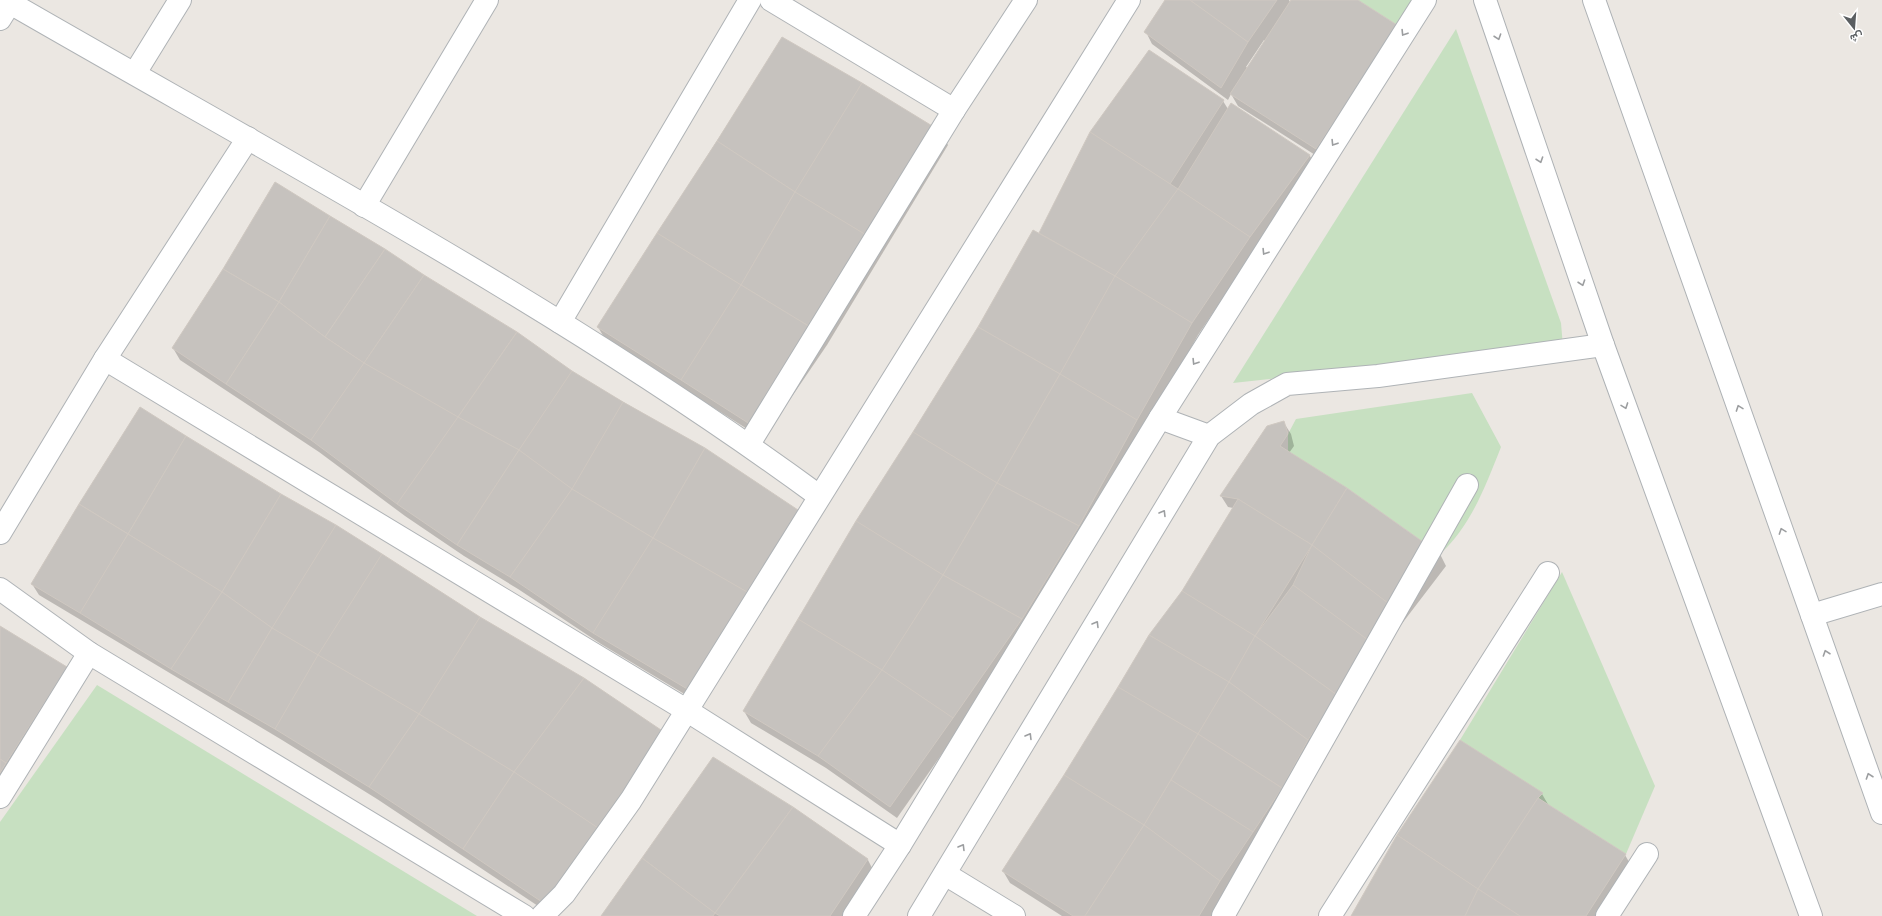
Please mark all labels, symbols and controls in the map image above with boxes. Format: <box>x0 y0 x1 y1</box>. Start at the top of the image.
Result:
north arrow <box>1834 8 1874 48</box>
one-way arrow <box>1401 29 1409 36</box>
text: ش <box>1849 29 1865 46</box>
one-way arrow <box>1493 33 1502 40</box>
one-way arrow <box>1331 139 1339 146</box>
one-way arrow <box>1535 156 1544 163</box>
one-way arrow <box>1262 248 1269 255</box>
one-way arrow <box>1577 279 1585 286</box>
one-way arrow <box>1192 358 1200 365</box>
one-way arrow <box>1620 402 1628 409</box>
one-way arrow <box>1735 405 1744 412</box>
one-way arrow <box>1158 510 1166 517</box>
one-way arrow <box>1779 527 1787 534</box>
one-way arrow <box>1091 621 1099 628</box>
one-way arrow <box>1822 650 1830 657</box>
one-way arrow <box>1024 733 1031 740</box>
one-way arrow <box>1865 772 1874 779</box>
one-way arrow <box>957 844 964 851</box>

